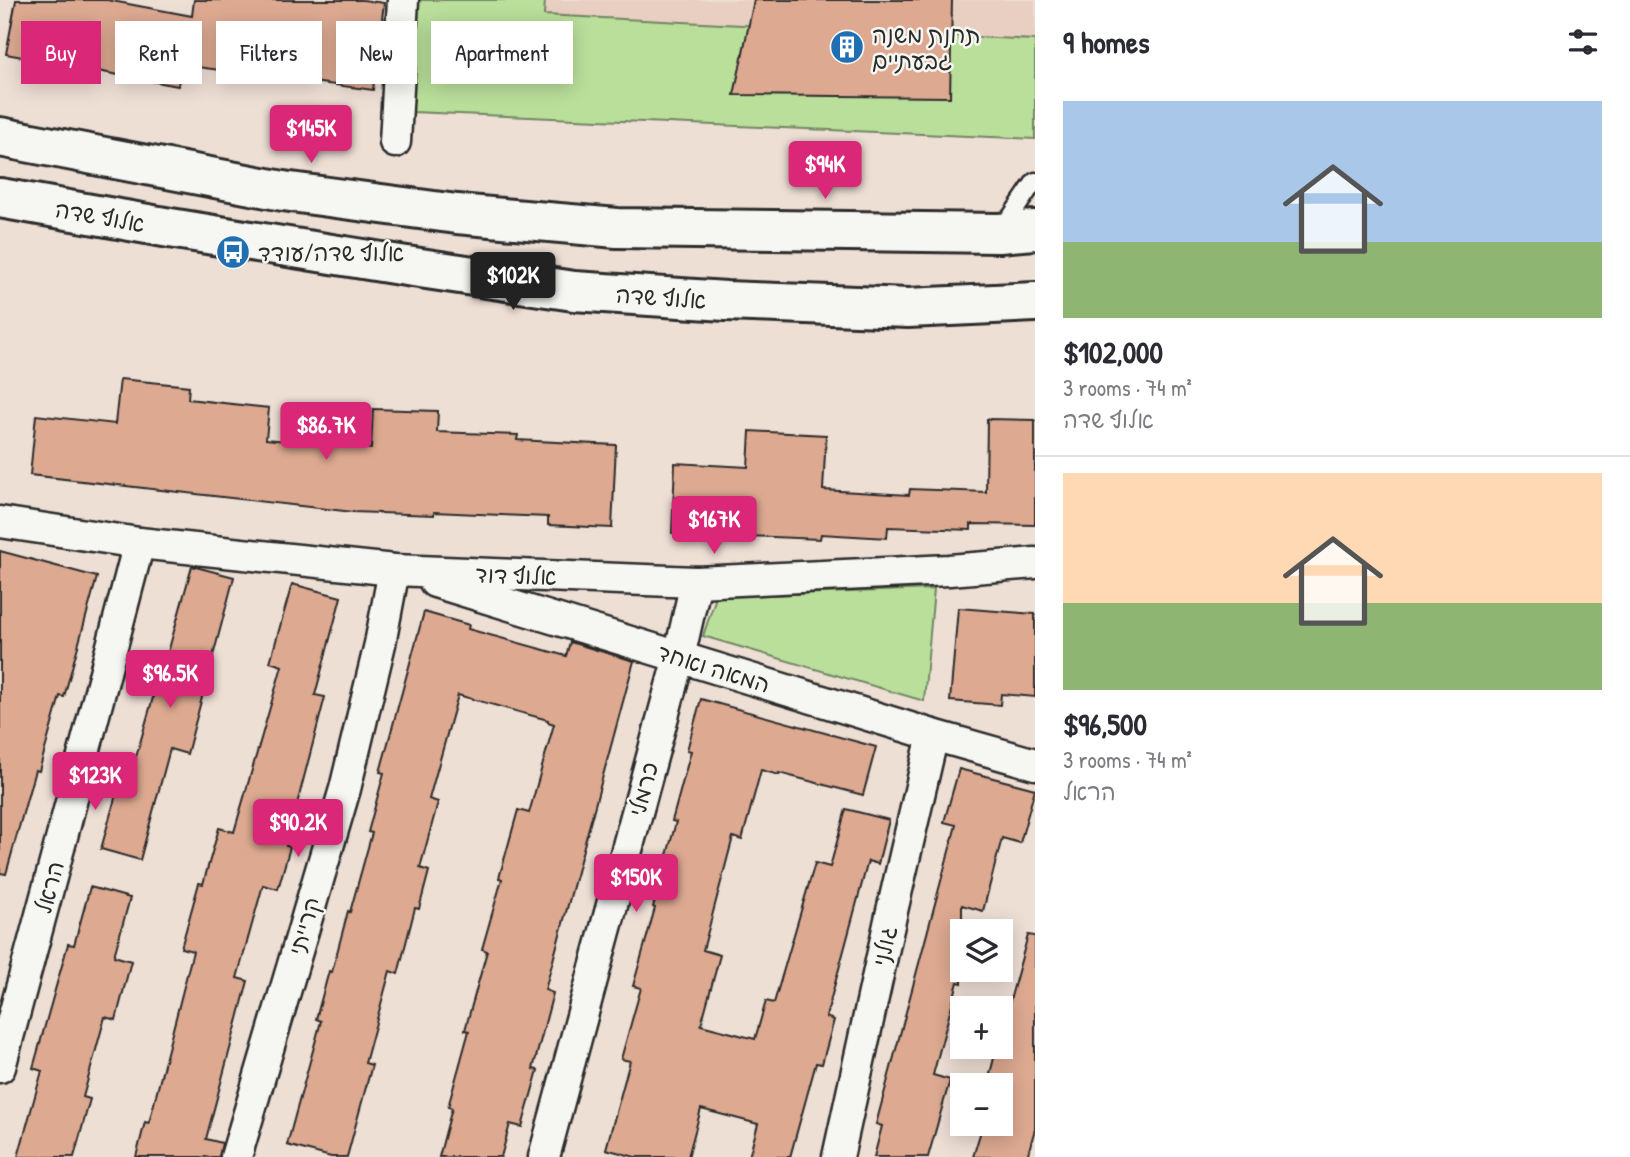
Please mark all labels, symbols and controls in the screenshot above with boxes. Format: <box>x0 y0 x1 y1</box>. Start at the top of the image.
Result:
place label: תחנת משנה גבעתיים <box>872 19 981 76</box>
chip: Buy <box>21 21 101 84</box>
chip: Rent <box>115 21 202 84</box>
chip: Filters <box>216 21 322 84</box>
chip: New <box>336 21 417 84</box>
chip: Apartment <box>431 21 573 84</box>
text: 9 homes <box>1063 22 1150 62</box>
icon: filters <box>1564 23 1602 61</box>
building icon: תחנת משנה גבעתיים <box>828 28 866 66</box>
pin: $145K <box>262 106 360 165</box>
text: $145K <box>286 112 336 143</box>
pin: $94K <box>784 142 866 201</box>
icon: home <box>1270 146 1396 272</box>
text: $94K <box>805 148 845 179</box>
street label: אלוף שדה <box>53 193 147 239</box>
bus stop icon: אלוף שדה/עודד <box>214 233 252 271</box>
place label: אלוף שדה/עודד <box>258 237 404 268</box>
pin: $102K <box>464 252 562 312</box>
text: $102K <box>486 259 540 290</box>
street label: אלוף שדה <box>615 278 707 316</box>
text: $102,000 <box>1063 332 1163 372</box>
text: 3 rooms · 74 m² <box>1063 372 1192 403</box>
pin: $86.7K <box>269 402 383 462</box>
text: אלוף שדה <box>1063 404 1153 435</box>
text: $86.7K <box>296 409 356 440</box>
pin: $167K <box>665 496 763 556</box>
text: $167K <box>688 503 740 534</box>
icon: home <box>1270 518 1396 644</box>
street label: אלוף דוד <box>475 558 557 592</box>
street label: המאה ואחד <box>654 636 774 700</box>
pin: $96.5K <box>113 650 227 710</box>
text: $96.5K <box>142 657 198 688</box>
text: $96,500 <box>1063 704 1147 744</box>
text: 3 rooms · 74 m² <box>1063 744 1192 775</box>
pin: $123K <box>46 752 144 812</box>
text: $123K <box>68 759 122 790</box>
street label: כרמלי <box>621 759 665 819</box>
text: הראל <box>1063 776 1116 807</box>
pin: $90.2K <box>241 800 355 859</box>
text: $90.2K <box>269 806 327 837</box>
pin: $150K <box>587 855 685 914</box>
street label: הראל <box>27 857 71 917</box>
text: $150K <box>610 861 662 892</box>
street label: קרייתי <box>281 893 327 959</box>
map controls <box>950 919 1013 1136</box>
button: layers <box>950 919 1013 982</box>
street label: גולני <box>865 923 903 969</box>
button: + <box>950 996 1013 1059</box>
button: − <box>950 1073 1013 1136</box>

